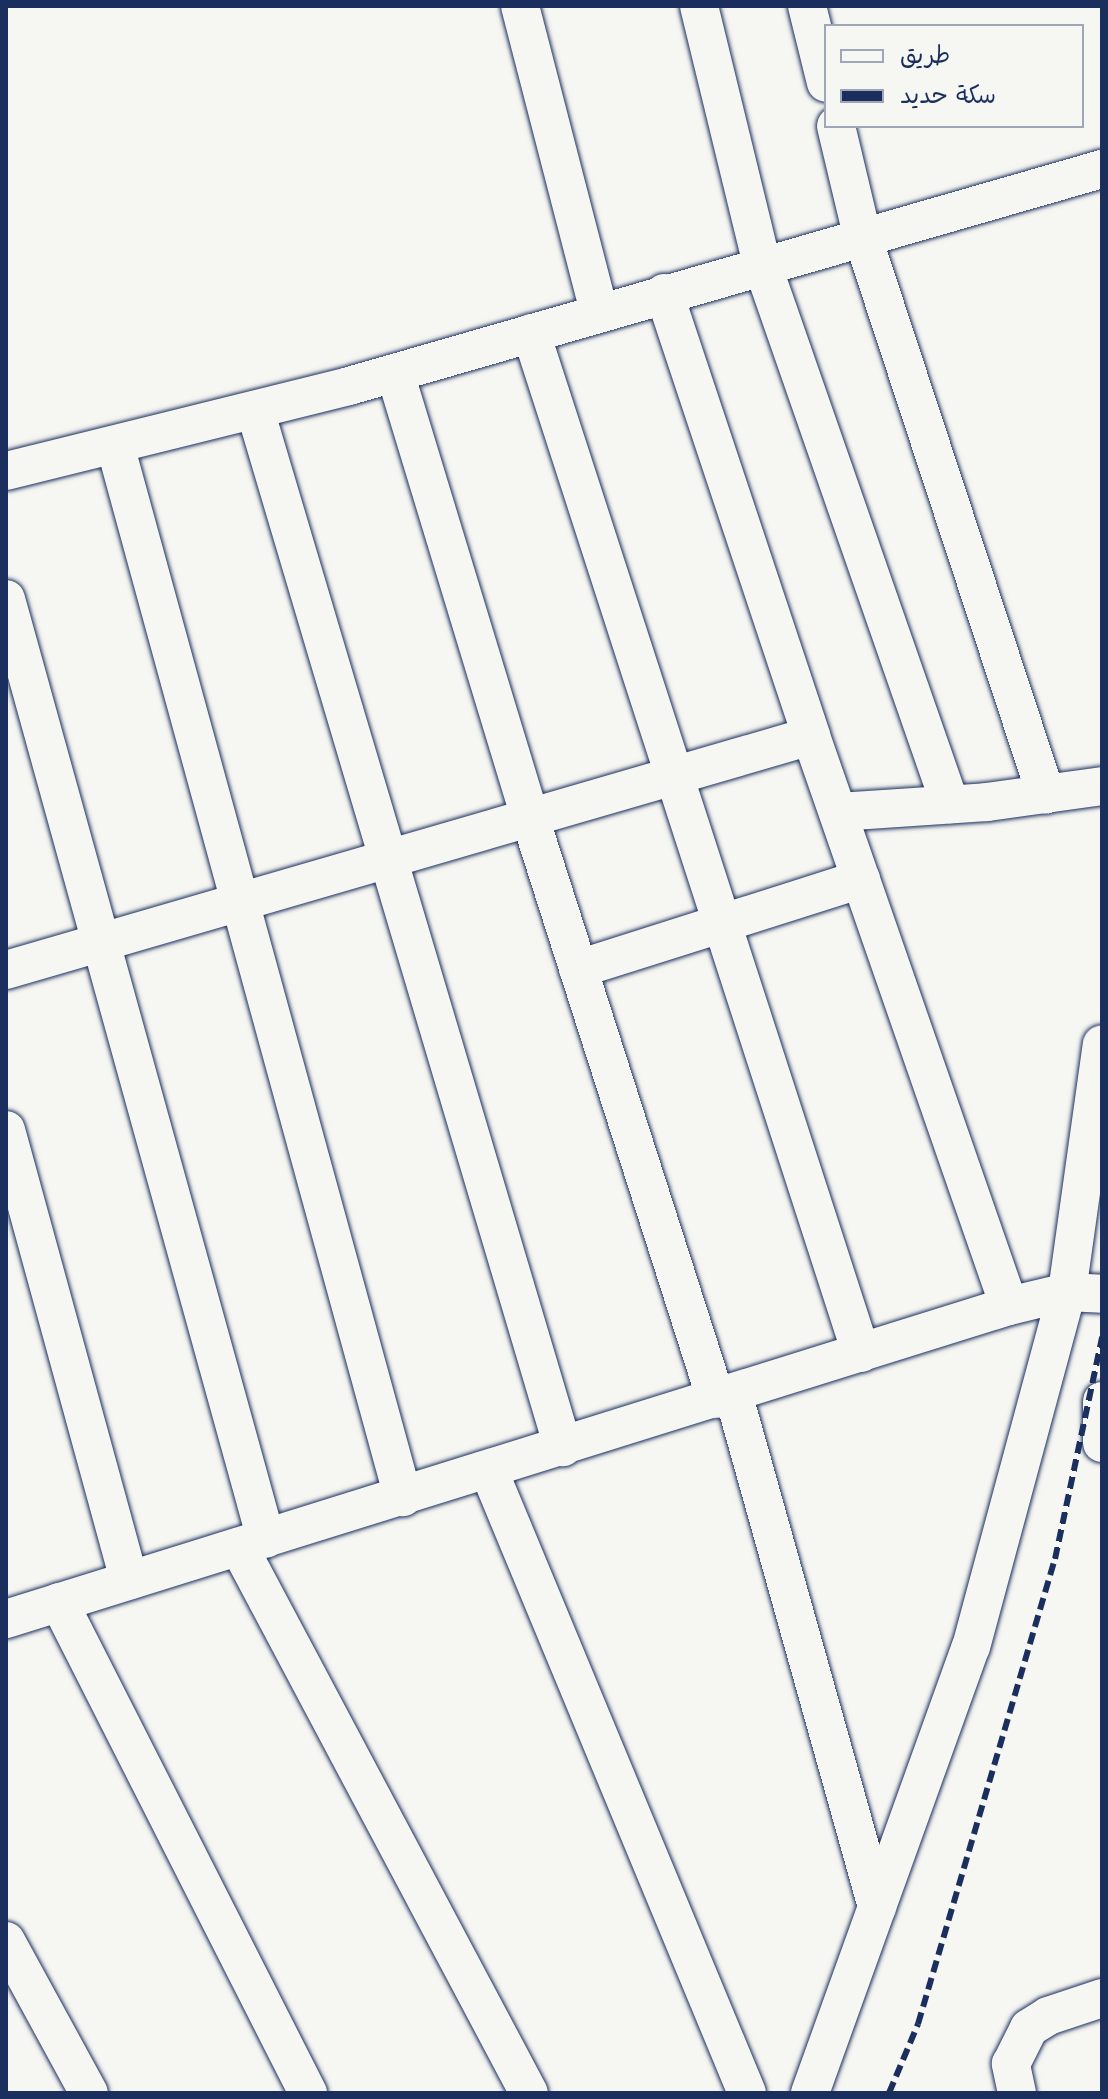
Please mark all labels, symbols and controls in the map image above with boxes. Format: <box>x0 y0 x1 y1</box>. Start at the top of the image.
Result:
legend <box>824 24 1084 128</box>
text: طريق <box>900 39 950 71</box>
text: سكة حديد <box>900 79 996 111</box>

